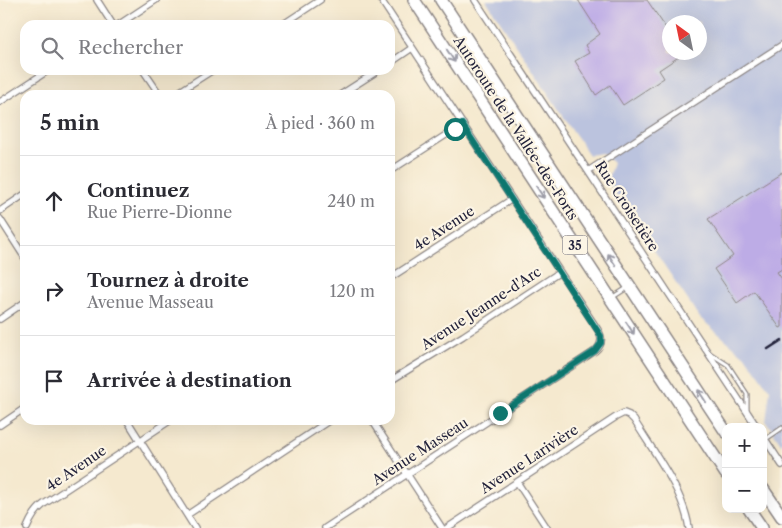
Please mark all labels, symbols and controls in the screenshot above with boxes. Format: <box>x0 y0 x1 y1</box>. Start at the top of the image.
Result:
north arrow <box>662 15 707 60</box>
search box <box>20 20 395 75</box>
street label: Autoroute de la Vallée-des-Forts <box>449 32 582 223</box>
icon: search <box>38 34 66 62</box>
text: Rechercher <box>78 36 183 59</box>
one-way arrow <box>446 49 456 63</box>
text: 5 min <box>40 110 100 135</box>
text: À pied · 360 m <box>266 113 375 133</box>
route start <box>444 118 467 141</box>
street label: Rue Croisetière <box>591 157 663 255</box>
text: Continuez <box>87 179 189 202</box>
one-way arrow <box>535 185 545 199</box>
icon: ahead <box>40 187 68 215</box>
text: 240 m <box>327 191 375 211</box>
text: Rue Pierre-Dionne <box>87 202 232 222</box>
street label: 4e Avenue <box>410 202 478 254</box>
road number: 35 <box>562 236 588 254</box>
one-way arrow <box>607 254 617 268</box>
street label: Avenue Jeanne-d'Arc <box>417 262 544 354</box>
text: Tournez à droite <box>87 269 249 292</box>
icon: right <box>40 277 68 305</box>
text: 120 m <box>330 281 375 301</box>
text: Avenue Masseau <box>87 292 214 312</box>
one-way arrow <box>625 320 635 334</box>
icon: arrive <box>40 367 68 395</box>
text: Arrivée à destination <box>87 369 292 392</box>
one-way arrow <box>697 389 707 403</box>
route end <box>489 402 512 425</box>
street label: Avenue Masseau <box>368 413 472 489</box>
street label: Avenue Larivière <box>476 421 582 498</box>
map controls <box>722 423 767 513</box>
button: + <box>722 423 767 468</box>
street label: 4e Avenue <box>42 441 110 495</box>
button: − <box>722 468 767 513</box>

